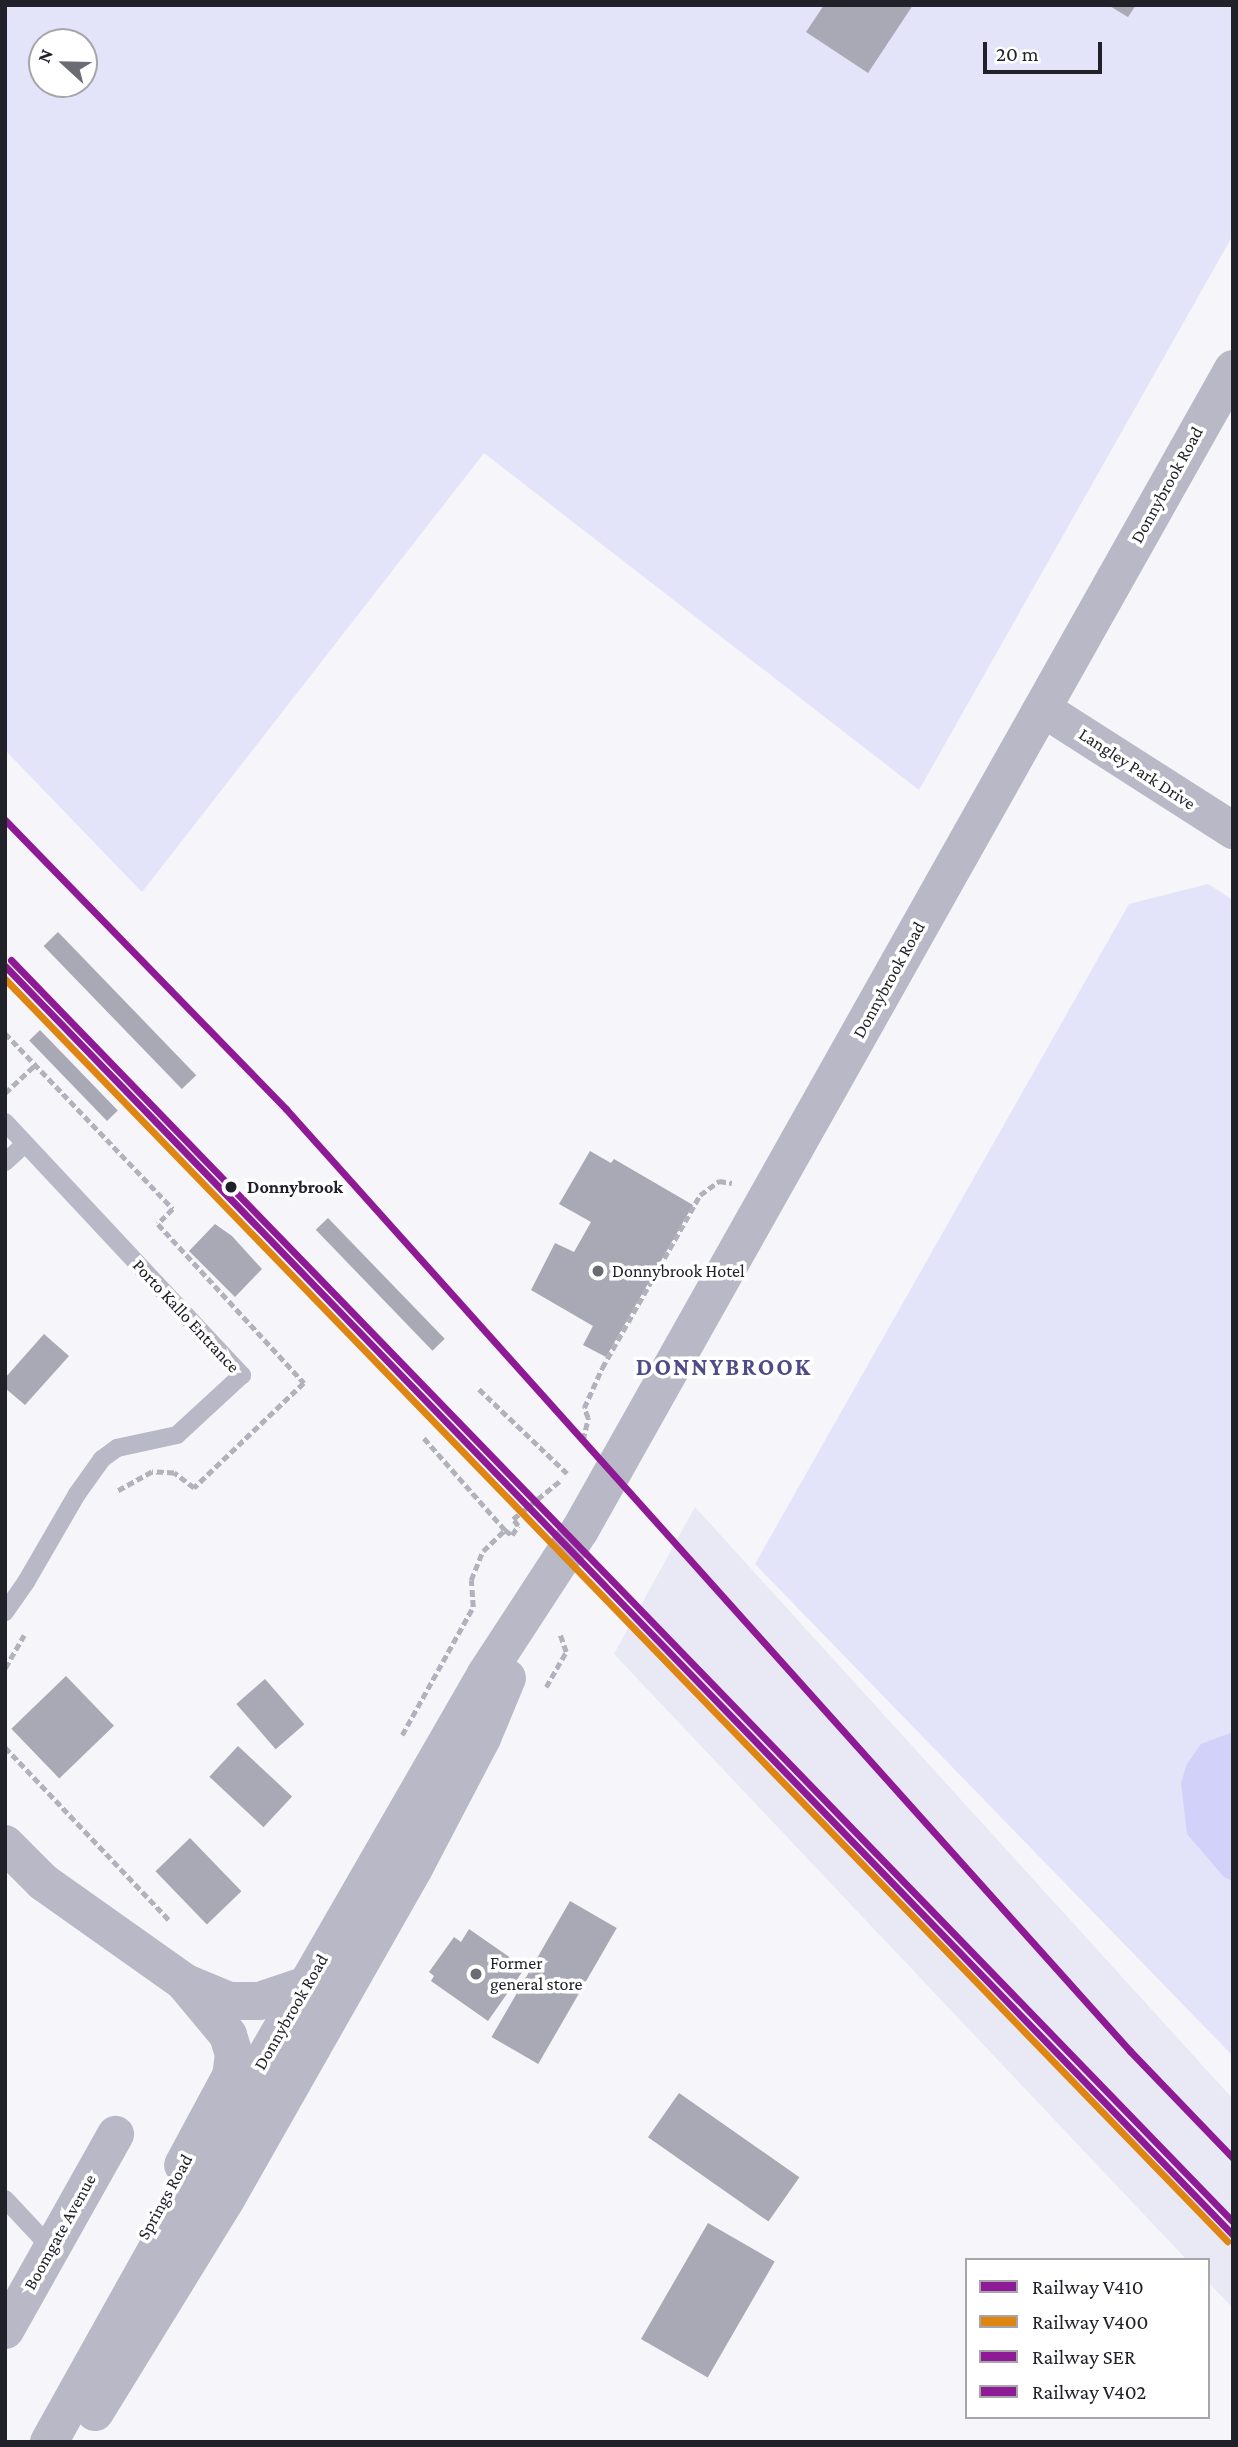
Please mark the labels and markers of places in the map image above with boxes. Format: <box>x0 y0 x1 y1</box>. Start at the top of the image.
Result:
place label: Donnybrook <box>247 1176 343 1198</box>
marker: Donnybrook <box>221 1177 241 1197</box>
place label: Donnybrook Hotel <box>612 1260 745 1282</box>
marker: Donnybrook Hotel <box>590 1263 606 1279</box>
place label: Former general store <box>490 1953 582 1996</box>
marker: Former general store <box>468 1966 484 1982</box>

